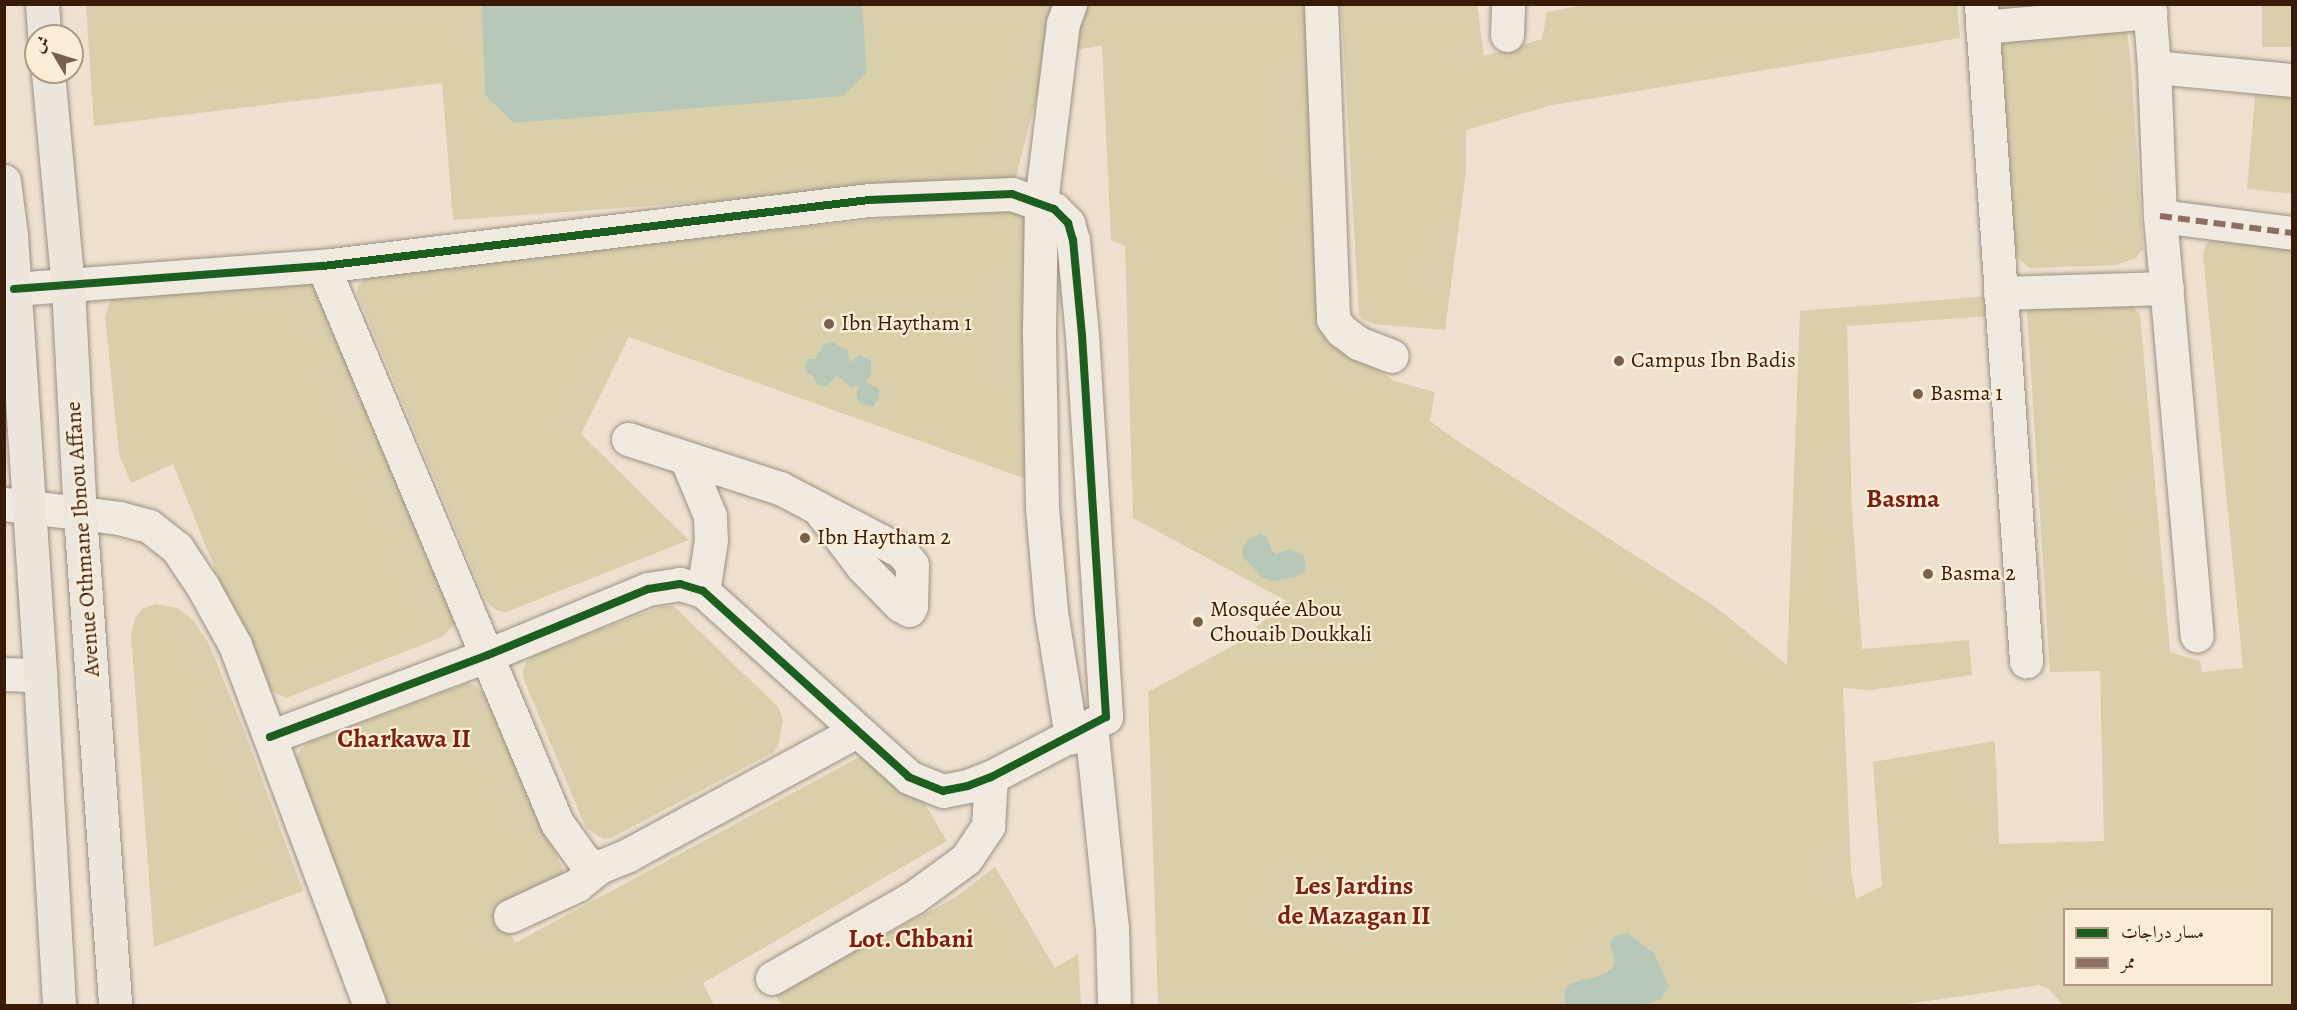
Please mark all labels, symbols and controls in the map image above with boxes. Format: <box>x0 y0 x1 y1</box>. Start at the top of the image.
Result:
north arrow <box>24 24 84 84</box>
text: ش <box>28 31 55 57</box>
place label: Ibn Haytham 1 <box>841 311 972 337</box>
marker: Ibn Haytham 1 <box>822 317 836 331</box>
place label: Campus Ibn Badis <box>1631 348 1796 374</box>
marker: Campus Ibn Badis <box>1612 354 1626 368</box>
place label: Basma 1 <box>1930 381 2003 407</box>
marker: Basma 1 <box>1911 387 1925 401</box>
street label: Avenue Othmane Ibnou Affane <box>60 400 106 678</box>
district label: Basma <box>1866 483 1940 515</box>
place label: Ibn Haytham 2 <box>817 525 951 551</box>
marker: Ibn Haytham 2 <box>798 531 812 545</box>
place label: Basma 2 <box>1940 561 2016 587</box>
marker: Basma 2 <box>1921 567 1935 581</box>
place label: Mosquée Abou Chouaib Doukkali <box>1210 596 1372 648</box>
marker: Mosquée Abou Chouaib Doukkali <box>1191 615 1205 629</box>
district label: Charkawa II <box>337 723 471 755</box>
district label: Les Jardins de Mazagan II <box>1278 870 1430 932</box>
legend <box>2063 908 2273 986</box>
text: مسار دراجات <box>2121 920 2204 944</box>
district label: Lot. Chbani <box>848 923 974 955</box>
text: ممر <box>2121 950 2135 974</box>

